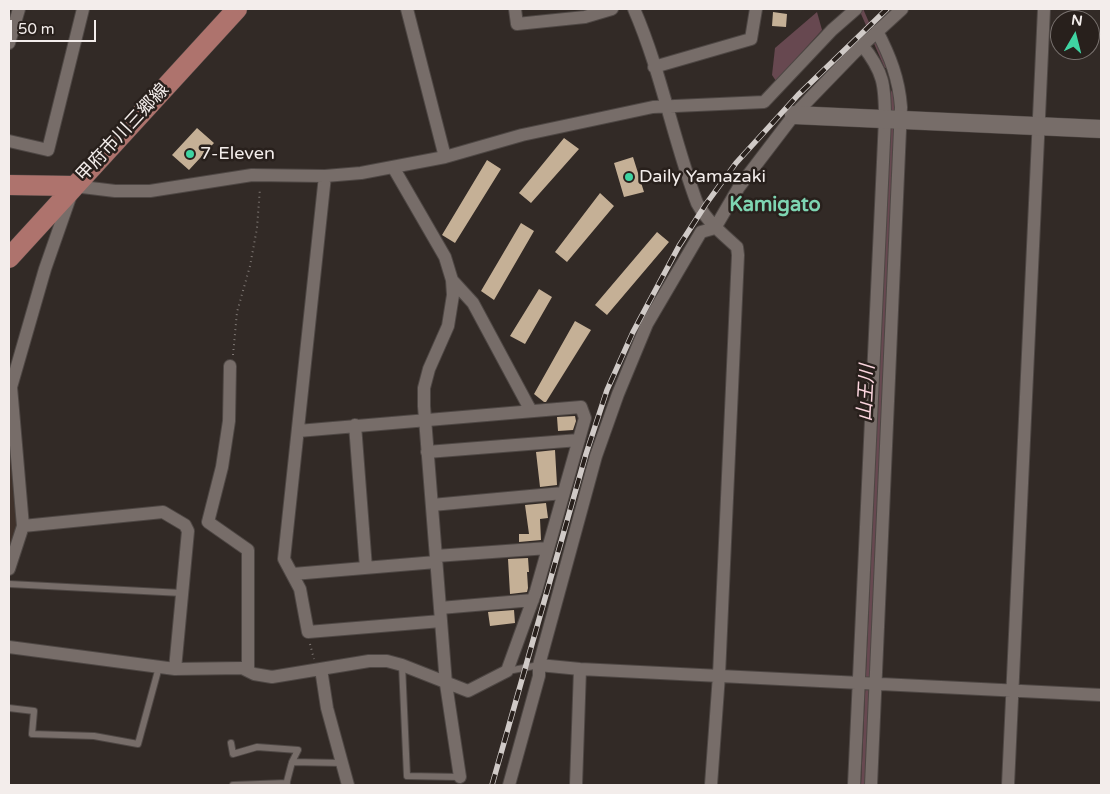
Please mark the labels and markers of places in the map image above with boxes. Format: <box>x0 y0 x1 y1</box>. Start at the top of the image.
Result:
place label: 7-Eleven <box>200 143 275 165</box>
marker: 7-Eleven <box>184 148 196 160</box>
place label: Daily Yamazaki <box>639 166 766 188</box>
marker: Daily Yamazaki <box>623 171 635 183</box>

